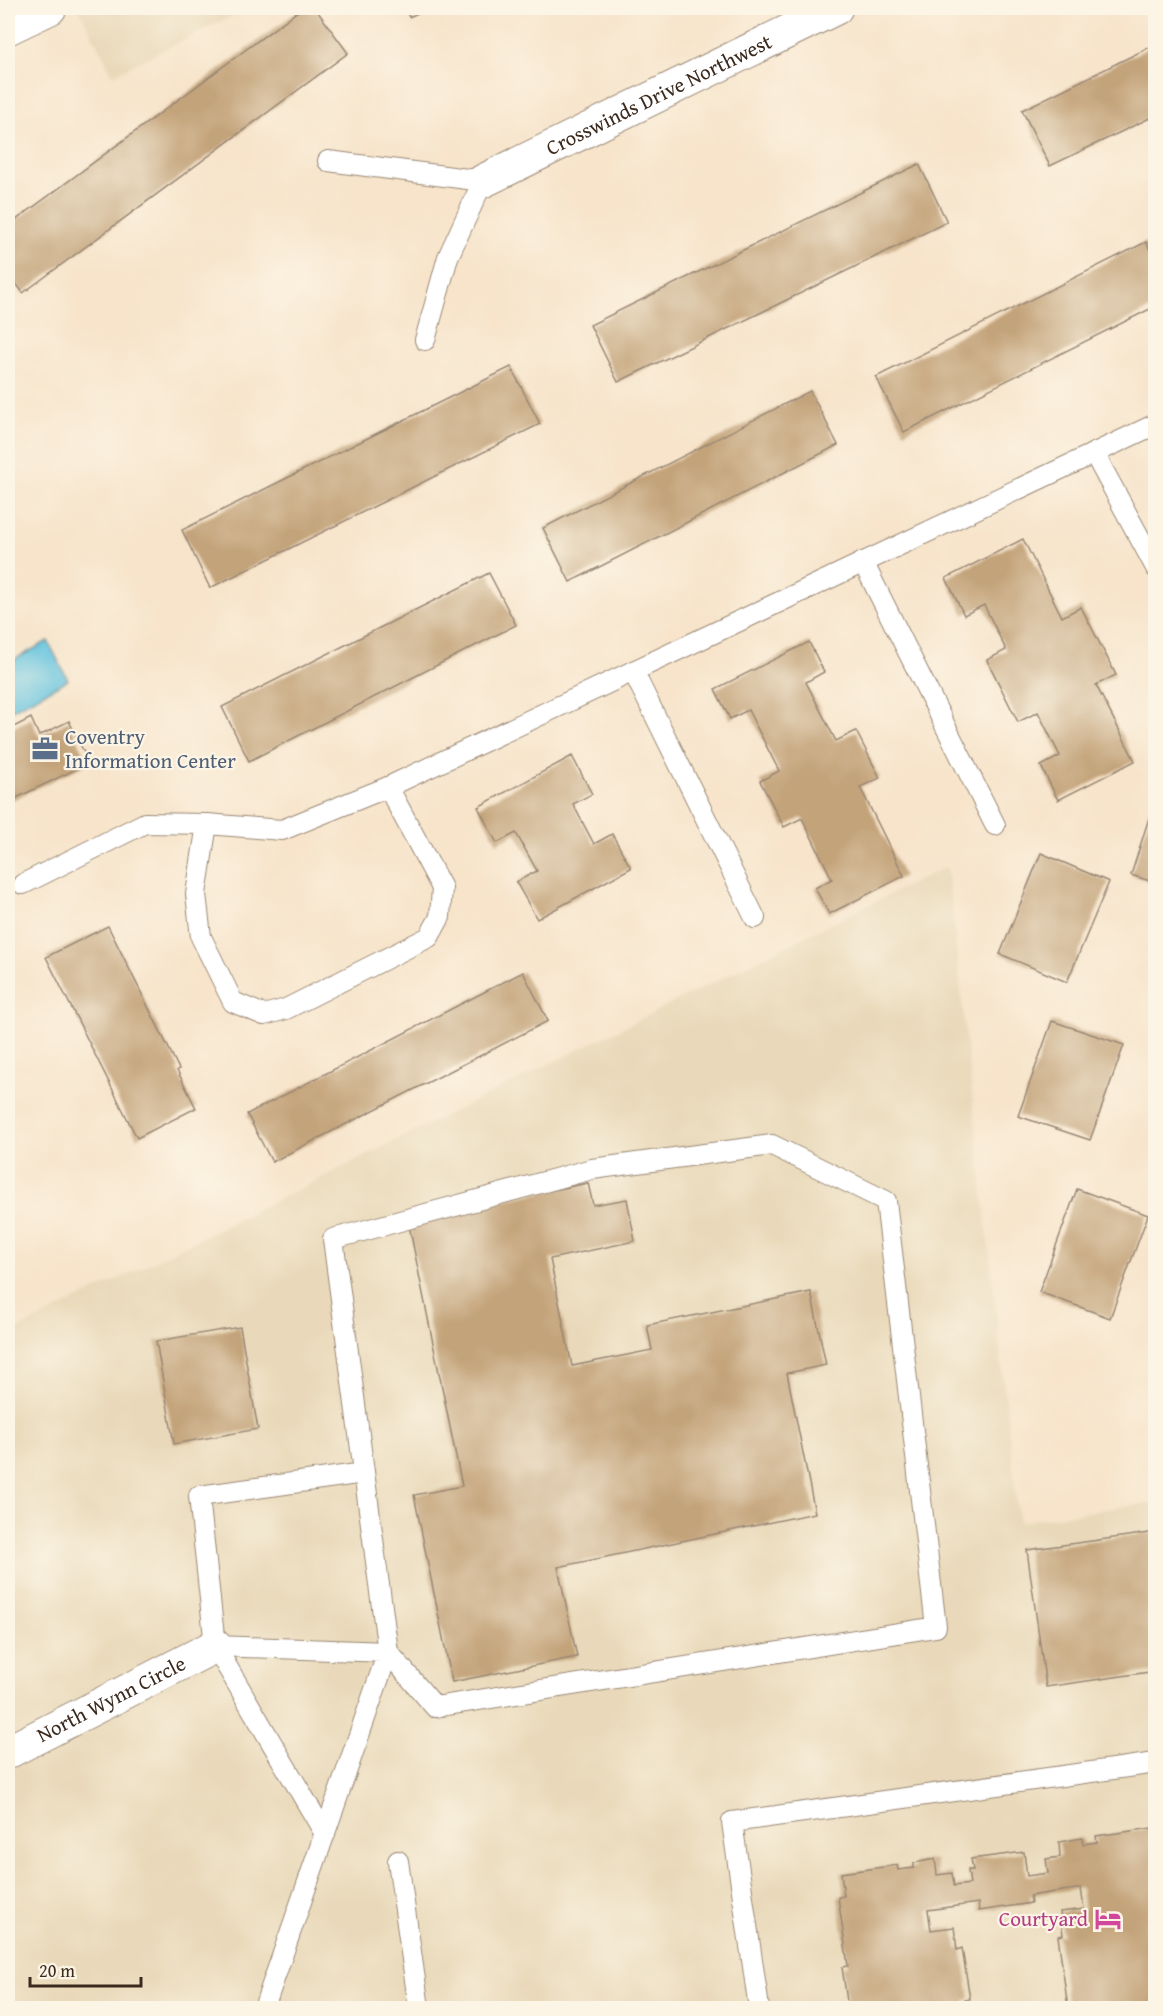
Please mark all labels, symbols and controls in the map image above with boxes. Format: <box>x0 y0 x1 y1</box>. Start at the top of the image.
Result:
street label: Crosswinds Drive Northwest <box>541 26 778 163</box>
place label: Coventry Information Center <box>65 721 236 776</box>
office icon: Coventry Information Center <box>30 734 60 764</box>
street label: North Wynn Circle <box>31 1647 191 1750</box>
place label: Courtyard <box>999 1903 1089 1934</box>
hotel icon: Courtyard <box>1093 1904 1123 1934</box>
scale bar <box>30 1950 141 1988</box>
text: 20 m <box>39 1957 75 1984</box>

